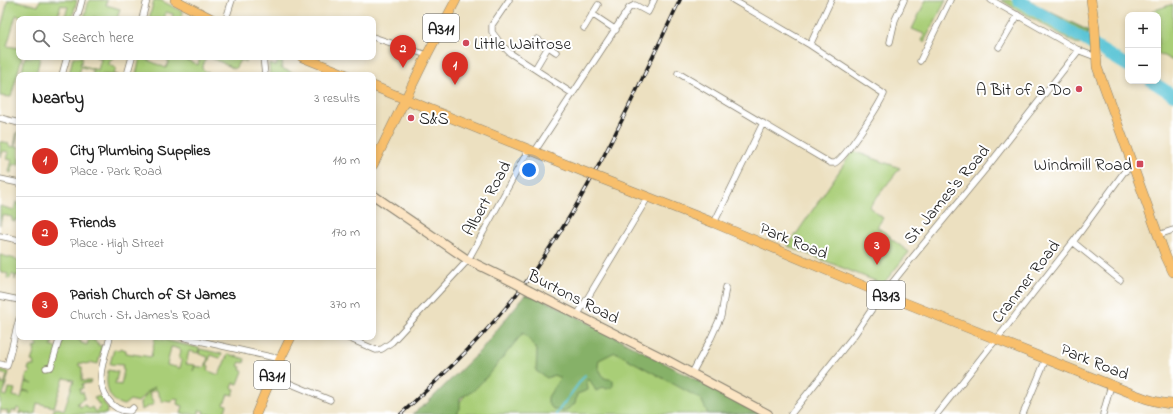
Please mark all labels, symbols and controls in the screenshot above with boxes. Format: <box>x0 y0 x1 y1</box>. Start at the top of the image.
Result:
map controls <box>1125 12 1161 84</box>
button: + <box>1125 12 1161 48</box>
road number: A311 <box>423 14 459 42</box>
search box <box>16 16 376 60</box>
icon: search <box>30 27 52 49</box>
text: Search here <box>62 27 134 49</box>
place label: Little Waitrose <box>474 32 571 57</box>
pin: 2 <box>390 35 416 68</box>
marker: Little Waitrose <box>461 38 471 48</box>
button: − <box>1125 48 1161 84</box>
pin: 1 <box>442 52 468 85</box>
place label: A Bit of a Do <box>976 78 1071 103</box>
marker: A Bit of a Do <box>1074 84 1084 94</box>
text: Nearby <box>32 86 84 111</box>
text: 3 results <box>314 89 360 108</box>
place label: S&S <box>419 107 449 132</box>
marker: S&S <box>406 113 416 123</box>
text: City Plumbing Supplies <box>70 140 211 162</box>
street label: St. James's Road <box>898 140 997 250</box>
text: 1 <box>43 151 47 170</box>
text: 110 m <box>333 151 360 170</box>
place label: Windmill Road <box>1034 153 1132 178</box>
street label: Albert Road <box>456 156 518 241</box>
marker: Windmill Road <box>1135 159 1145 169</box>
your location <box>519 160 539 180</box>
text: Place · Park Road <box>70 162 162 181</box>
text: Friends <box>70 212 116 234</box>
street label: Park Road <box>755 216 832 267</box>
text: 2 <box>42 223 48 242</box>
text: 170 m <box>332 223 360 242</box>
pin: 3 <box>864 232 890 265</box>
text: Place · High Street <box>70 234 164 253</box>
street label: Cranmer Road <box>986 235 1067 329</box>
street label: Burtons Road <box>523 263 624 331</box>
road number: A313 <box>867 281 905 309</box>
text: Parish Church of St James <box>70 284 236 306</box>
text: 3 <box>42 295 48 314</box>
text: 370 m <box>330 295 360 314</box>
text: Church · St. James's Road <box>70 306 210 325</box>
street label: Park Road <box>1056 337 1133 388</box>
road number: A311 <box>254 361 290 389</box>

